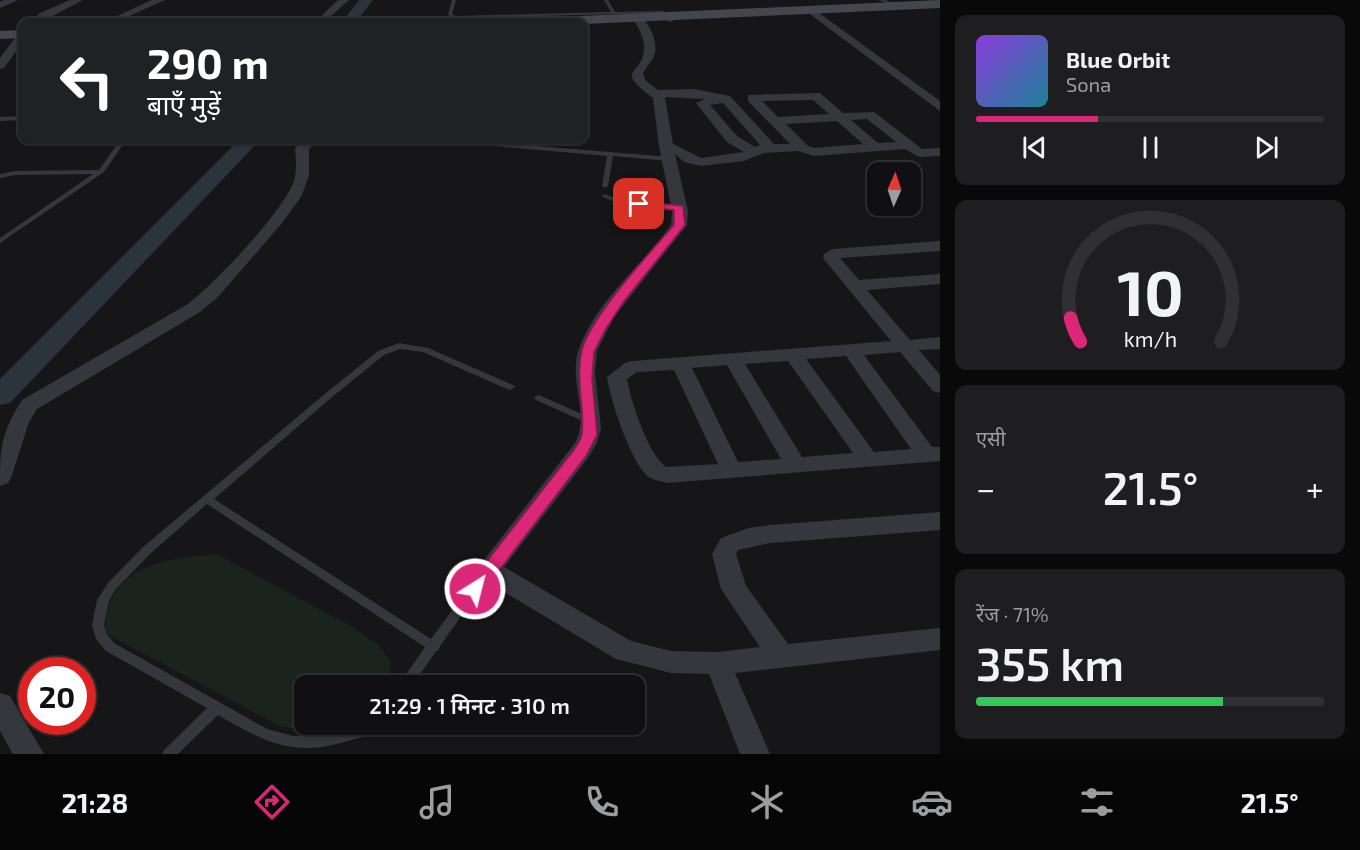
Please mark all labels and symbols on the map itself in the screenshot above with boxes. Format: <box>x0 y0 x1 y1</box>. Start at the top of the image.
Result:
north arrow <box>867 162 921 216</box>
pin <box>613 178 664 229</box>
position arrow <box>443 557 507 621</box>
speed limit sign: 20 <box>18 657 96 735</box>

